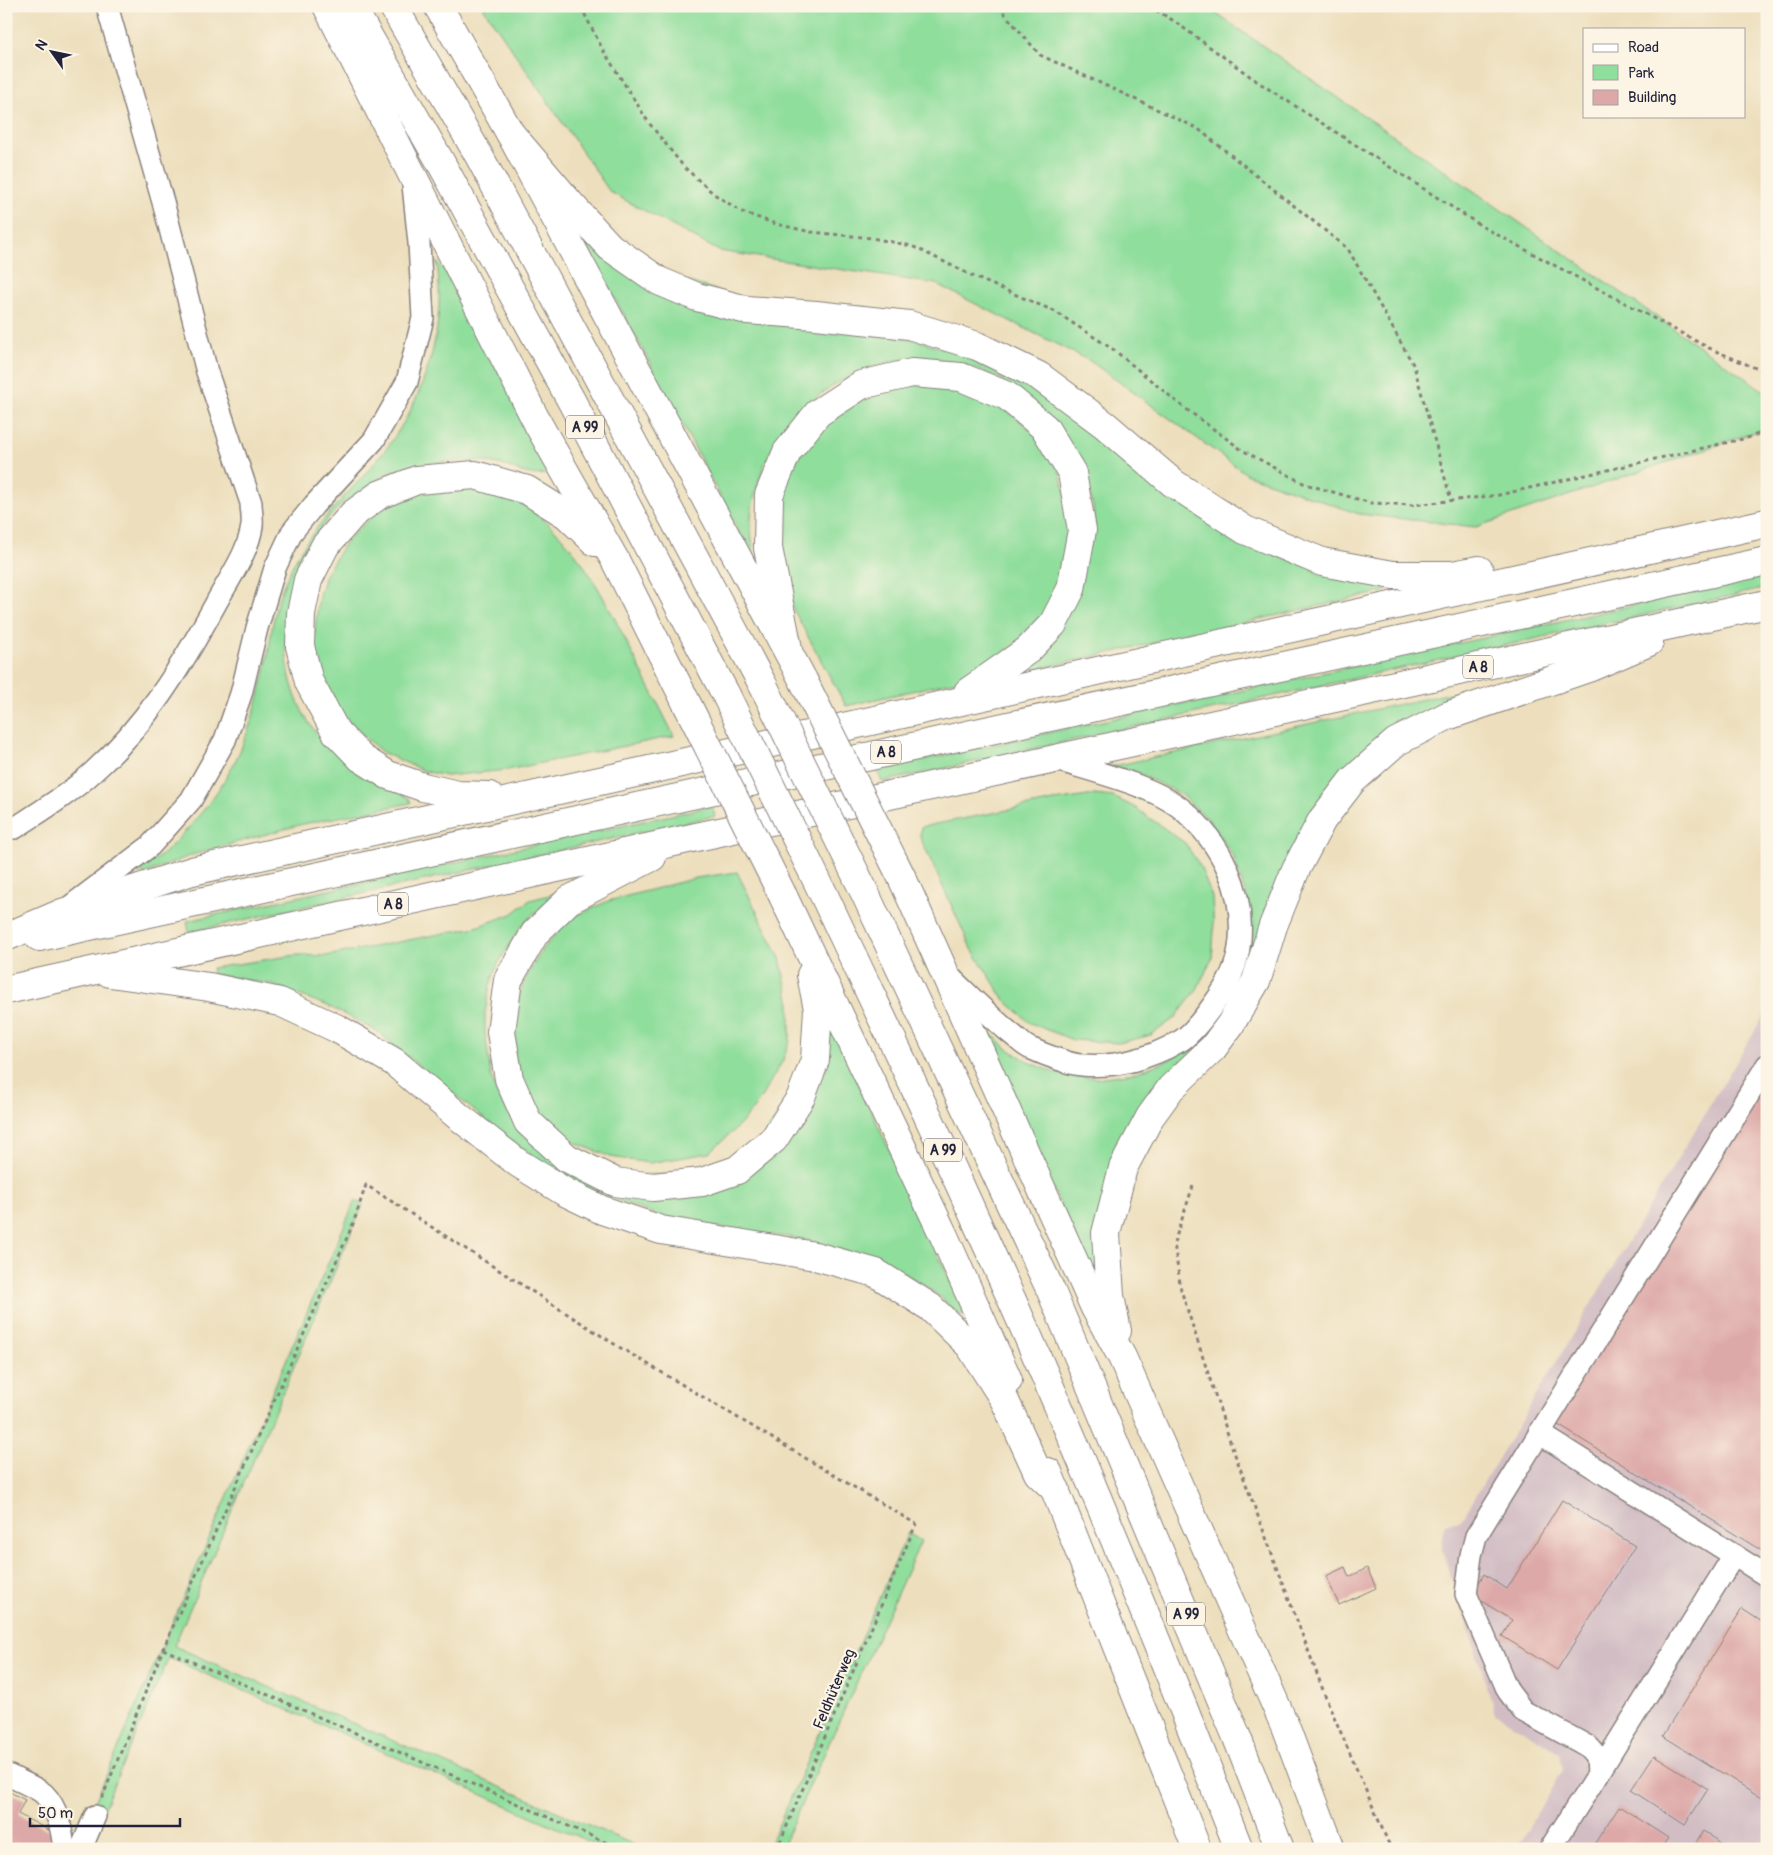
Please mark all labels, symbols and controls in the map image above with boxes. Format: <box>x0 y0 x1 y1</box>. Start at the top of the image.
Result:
north arrow <box>28 28 78 78</box>
legend <box>1583 28 1746 118</box>
text: N <box>32 37 51 54</box>
text: Road <box>1628 38 1659 57</box>
text: Park <box>1628 64 1655 83</box>
text: Building <box>1628 88 1676 107</box>
road number: A 99 <box>566 416 604 438</box>
road number: A 8 <box>1463 656 1493 679</box>
road number: A 8 <box>871 740 901 764</box>
road number: A 8 <box>378 892 408 916</box>
road number: A 99 <box>924 1138 962 1162</box>
road number: A 99 <box>1167 1602 1205 1626</box>
street label: Feldhüterweg <box>809 1646 860 1732</box>
scale bar <box>30 1795 180 1827</box>
text: 50 m <box>38 1804 73 1823</box>

